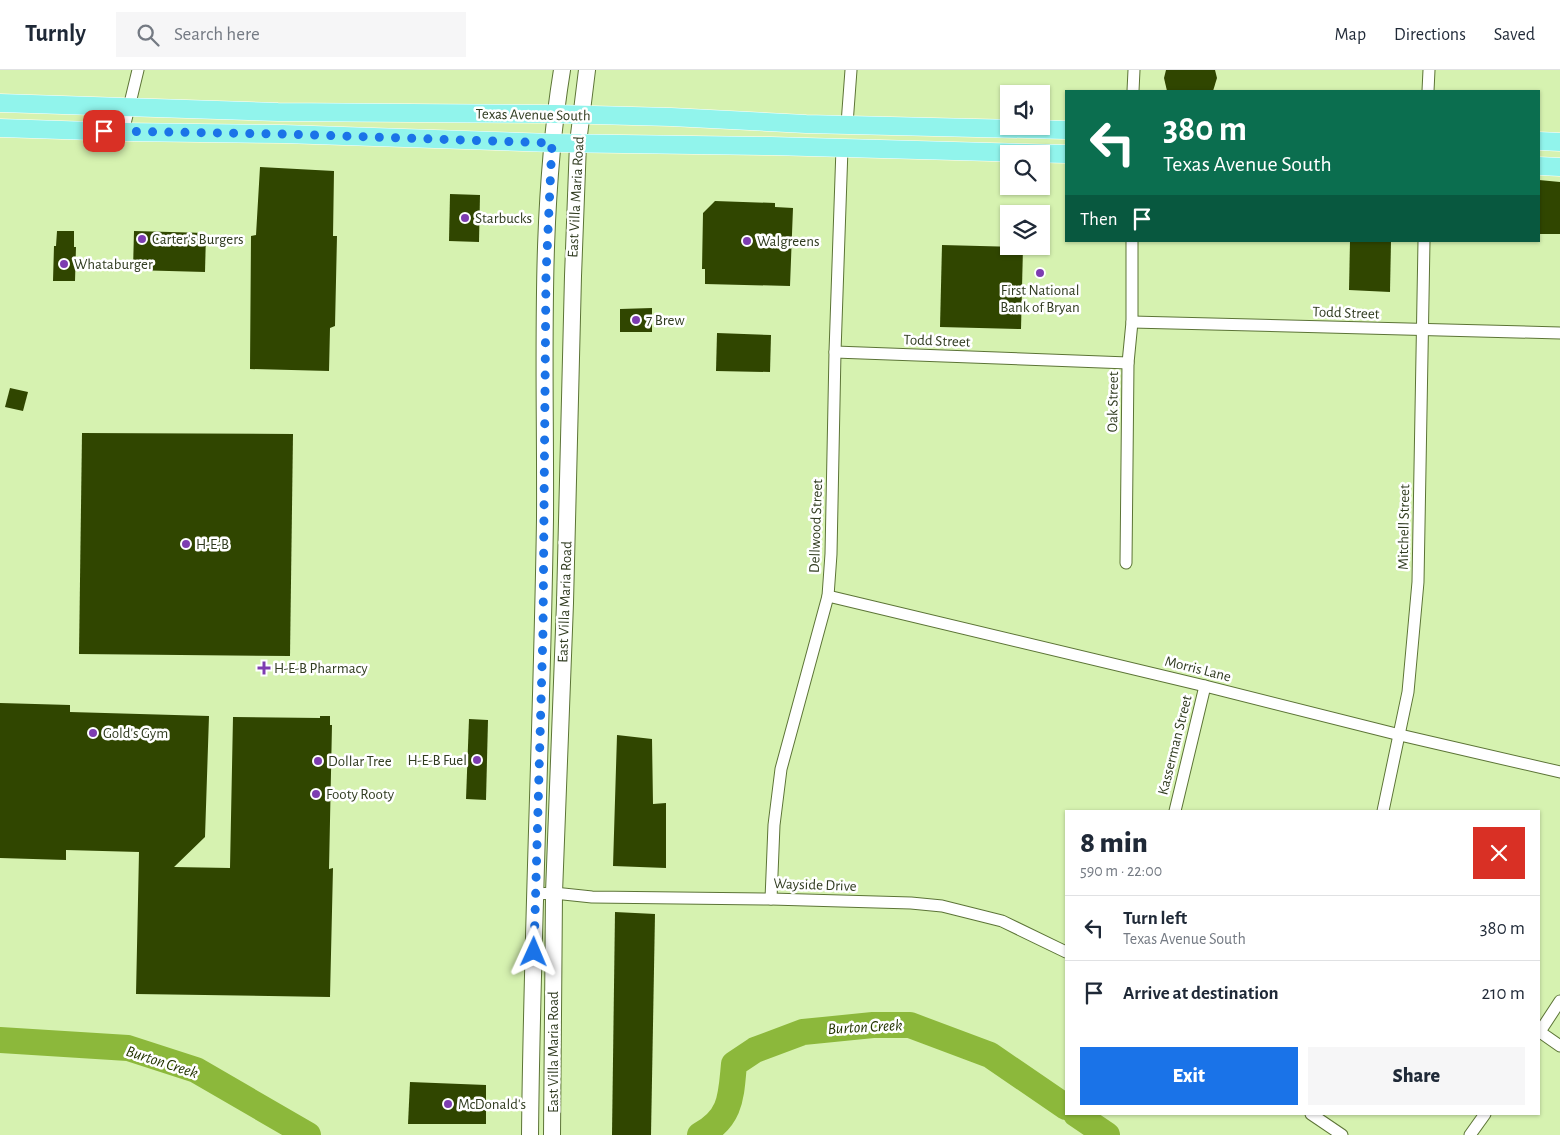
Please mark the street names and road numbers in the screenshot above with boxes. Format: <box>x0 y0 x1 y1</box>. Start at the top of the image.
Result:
street label: Texas Avenue South <box>475 106 591 124</box>
street label: East Villa Maria Road <box>565 136 587 258</box>
street label: Todd Street <box>1312 304 1380 322</box>
street label: Todd Street <box>903 332 971 350</box>
street label: Oak Street <box>1105 371 1121 433</box>
street label: Dellwood Street <box>807 478 825 573</box>
street label: Mitchell Street <box>1396 484 1412 570</box>
street label: East Villa Maria Road <box>555 541 575 663</box>
street label: Morris Lane <box>1163 654 1233 684</box>
street label: Kasserman Street <box>1155 693 1195 796</box>
street label: Wayside Drive <box>773 876 857 894</box>
street label: East Villa Maria Road <box>546 991 561 1113</box>

